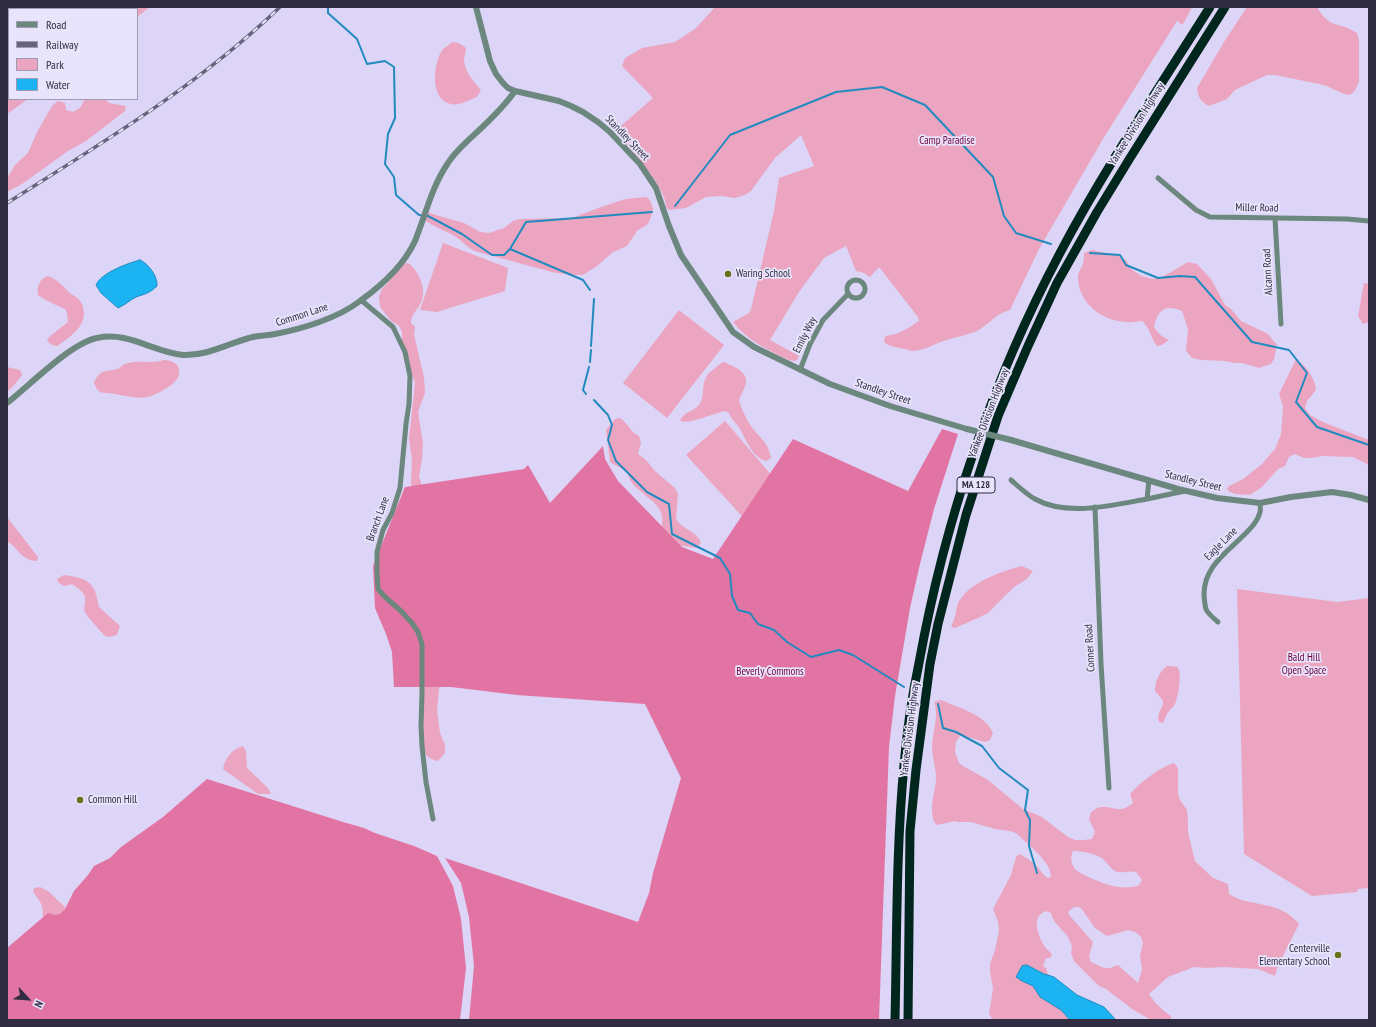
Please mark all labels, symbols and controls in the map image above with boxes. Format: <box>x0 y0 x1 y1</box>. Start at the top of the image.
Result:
legend <box>8 8 138 100</box>
text: Road <box>46 17 66 32</box>
text: Railway <box>46 37 78 52</box>
text: Park <box>46 57 64 72</box>
text: Water <box>46 77 70 92</box>
street label: Yankee Division Highway <box>1106 80 1168 168</box>
street label: Standley Street <box>602 113 652 163</box>
park label: Camp Paradise <box>919 134 975 148</box>
street label: Miller Road <box>1235 201 1279 215</box>
street label: Alcann Road <box>1260 248 1276 296</box>
place label: Waring School <box>736 267 790 281</box>
marker: Waring School <box>723 269 733 279</box>
street label: Common Lane <box>274 300 330 330</box>
street label: Emily Way <box>790 315 820 355</box>
street label: Yankee Division Highway <box>966 366 1012 460</box>
street label: Standley Street <box>853 376 913 408</box>
street label: Standley Street <box>1163 468 1223 494</box>
road number: MA 128 <box>957 477 995 493</box>
street label: Branch Lane <box>364 495 392 543</box>
street label: Eagle Lane <box>1202 525 1240 563</box>
street label: Conner Road <box>1082 624 1098 672</box>
park label: Bald Hill Open Space <box>1282 651 1326 677</box>
park label: Beverly Commons <box>736 665 804 679</box>
street label: Yankee Division Highway <box>898 681 922 777</box>
place label: Common Hill <box>88 793 137 807</box>
marker: Common Hill <box>75 795 85 805</box>
place label: Centerville Elementary School <box>1259 942 1330 968</box>
marker: Centerville Elementary School <box>1333 950 1343 960</box>
north arrow <box>8 979 48 1019</box>
text: N <box>31 999 46 1010</box>

